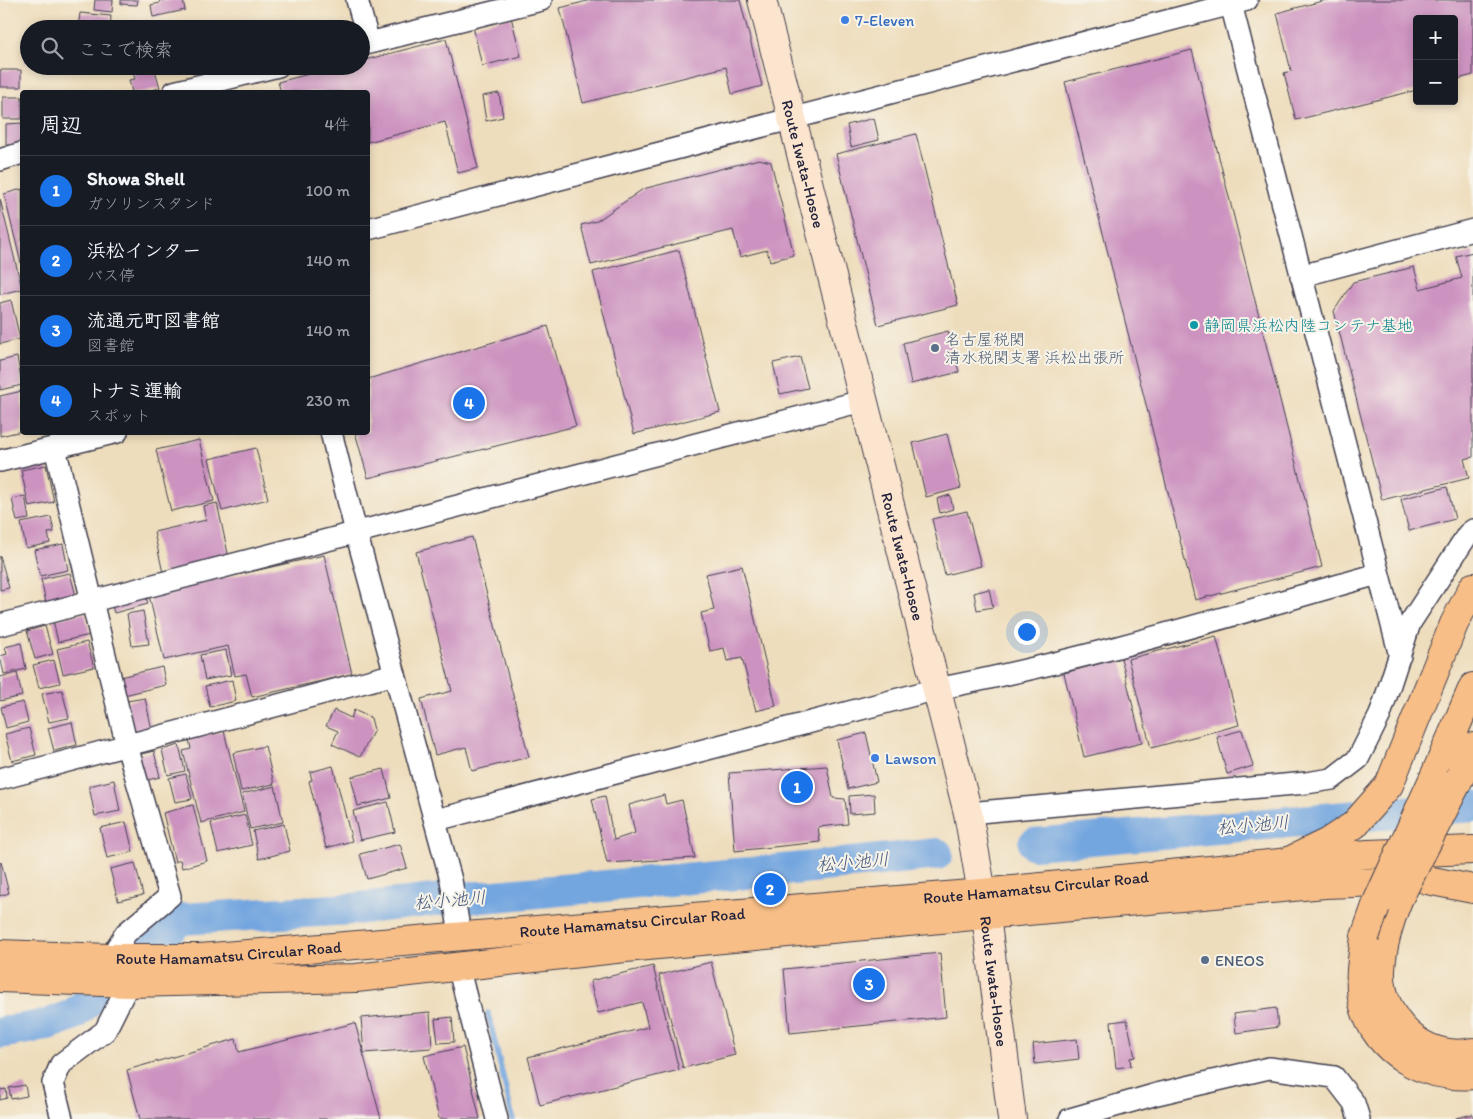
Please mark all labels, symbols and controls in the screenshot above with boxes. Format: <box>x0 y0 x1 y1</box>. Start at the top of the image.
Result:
place label: 7-Eleven <box>855 11 914 30</box>
marker: 7-Eleven <box>839 14 851 26</box>
map controls <box>1413 15 1458 105</box>
button: + <box>1413 15 1458 60</box>
search box <box>20 20 370 75</box>
icon: search <box>38 34 66 62</box>
text: ここで検索 <box>78 38 173 61</box>
button: − <box>1413 60 1458 105</box>
street label: Route Iwata-Hosoe <box>778 98 828 230</box>
text: 周辺 <box>40 112 82 137</box>
text: 4件 <box>324 115 350 134</box>
text: Showa Shell <box>87 167 185 190</box>
text: 1 <box>52 181 60 200</box>
text: 100 m <box>306 181 350 200</box>
text: ガソリンスタンド <box>87 194 215 213</box>
text: 浜松インター <box>87 239 201 262</box>
text: 2 <box>52 251 60 270</box>
text: 140 m <box>306 251 350 270</box>
text: バス停 <box>87 266 135 285</box>
text: 流通元町図書館 <box>87 309 220 332</box>
place label: 静岡県浜松内陸コンテナ基地 <box>1204 316 1413 335</box>
marker: 静岡県浜松内陸コンテナ基地 <box>1188 319 1200 331</box>
text: 3 <box>52 321 60 340</box>
text: 140 m <box>306 321 350 340</box>
place label: 名古屋税関 清水税関支署 浜松出張所 <box>945 330 1125 367</box>
text: 図書館 <box>87 336 135 355</box>
marker: 名古屋税関 清水税関支署 浜松出張所 <box>929 342 941 354</box>
text: トナミ運輸 <box>87 379 182 402</box>
pin: 4 <box>453 384 485 422</box>
text: 4 <box>51 391 61 410</box>
text: 230 m <box>306 391 350 410</box>
text: スポット <box>87 406 151 425</box>
street label: Route Iwata-Hosoe <box>877 490 928 623</box>
your location <box>1014 619 1040 645</box>
place label: Lawson <box>885 749 937 768</box>
marker: Lawson <box>869 752 881 764</box>
pin: 1 <box>781 768 813 806</box>
water label: 松小池川 <box>1216 811 1290 839</box>
water label: 松小池川 <box>816 848 890 876</box>
street label: Route Hamamatsu Circular Road <box>922 867 1150 908</box>
pin: 2 <box>754 870 786 908</box>
water label: 松小池川 <box>413 886 487 914</box>
street label: Route Hamamatsu Circular Road <box>519 904 746 941</box>
street label: Route Iwata-Hosoe <box>976 915 1012 1048</box>
street label: Route Hamamatsu Circular Road <box>116 937 343 968</box>
place label: ENEOS <box>1215 951 1264 970</box>
marker: ENEOS <box>1199 954 1211 966</box>
pin: 3 <box>853 965 885 1003</box>

